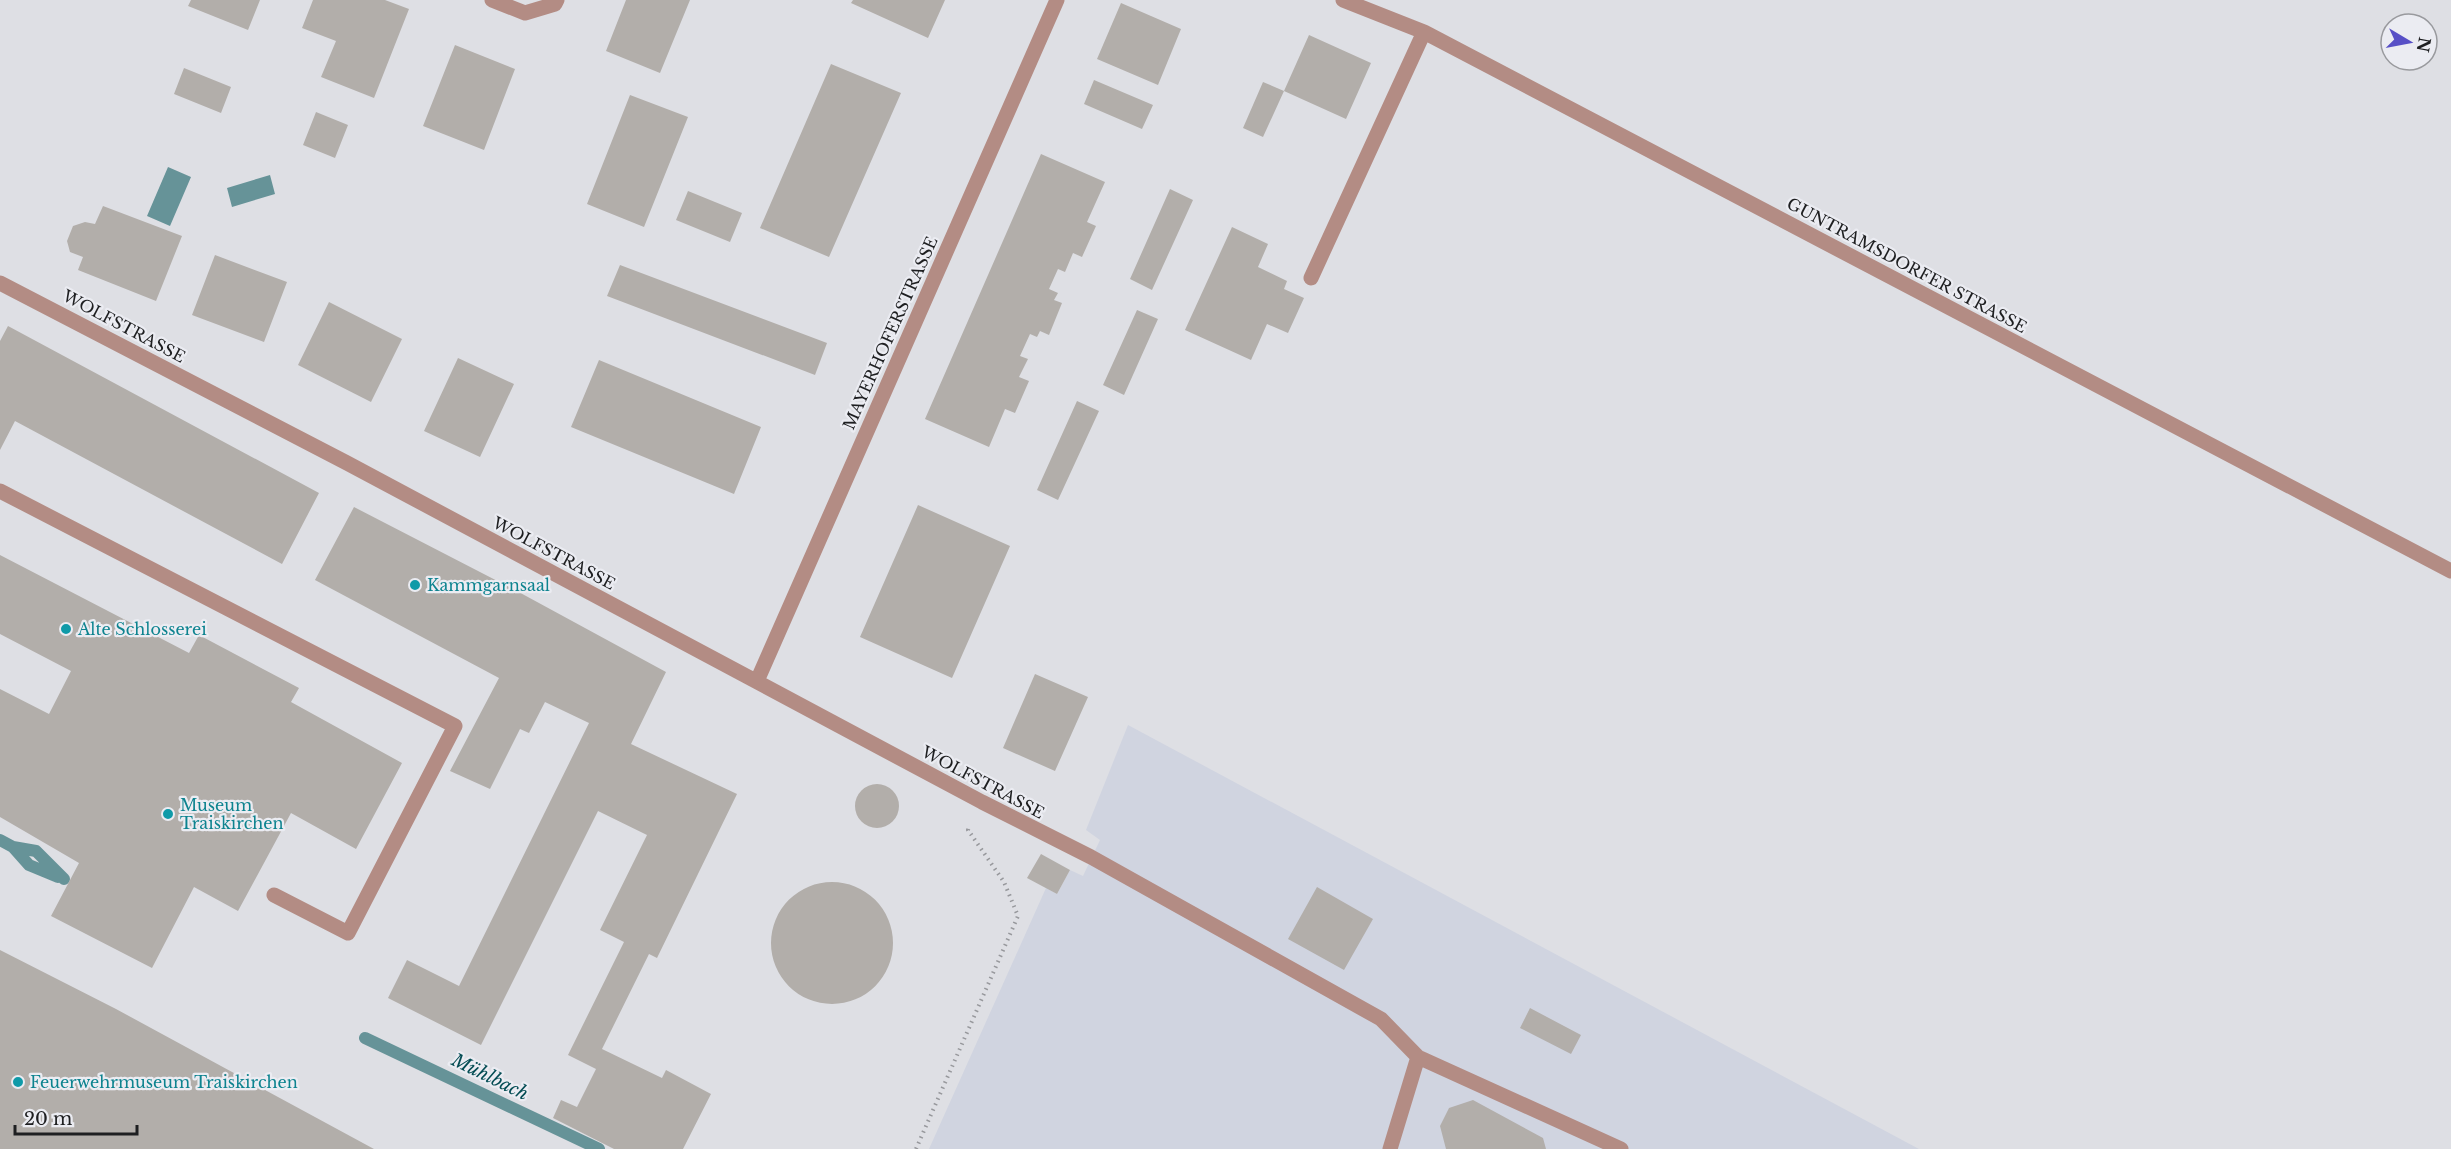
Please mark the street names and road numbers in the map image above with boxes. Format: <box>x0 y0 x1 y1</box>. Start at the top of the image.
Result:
street label: GUNTRAMSDORFER STRASSE <box>1784 193 2030 337</box>
street label: MAYERHOFERSTRASSE <box>838 233 942 433</box>
street label: WOLFSTRASSE <box>58 285 189 367</box>
street label: WOLFSTRASSE <box>488 512 619 594</box>
street label: WOLFSTRASSE <box>917 741 1048 823</box>

